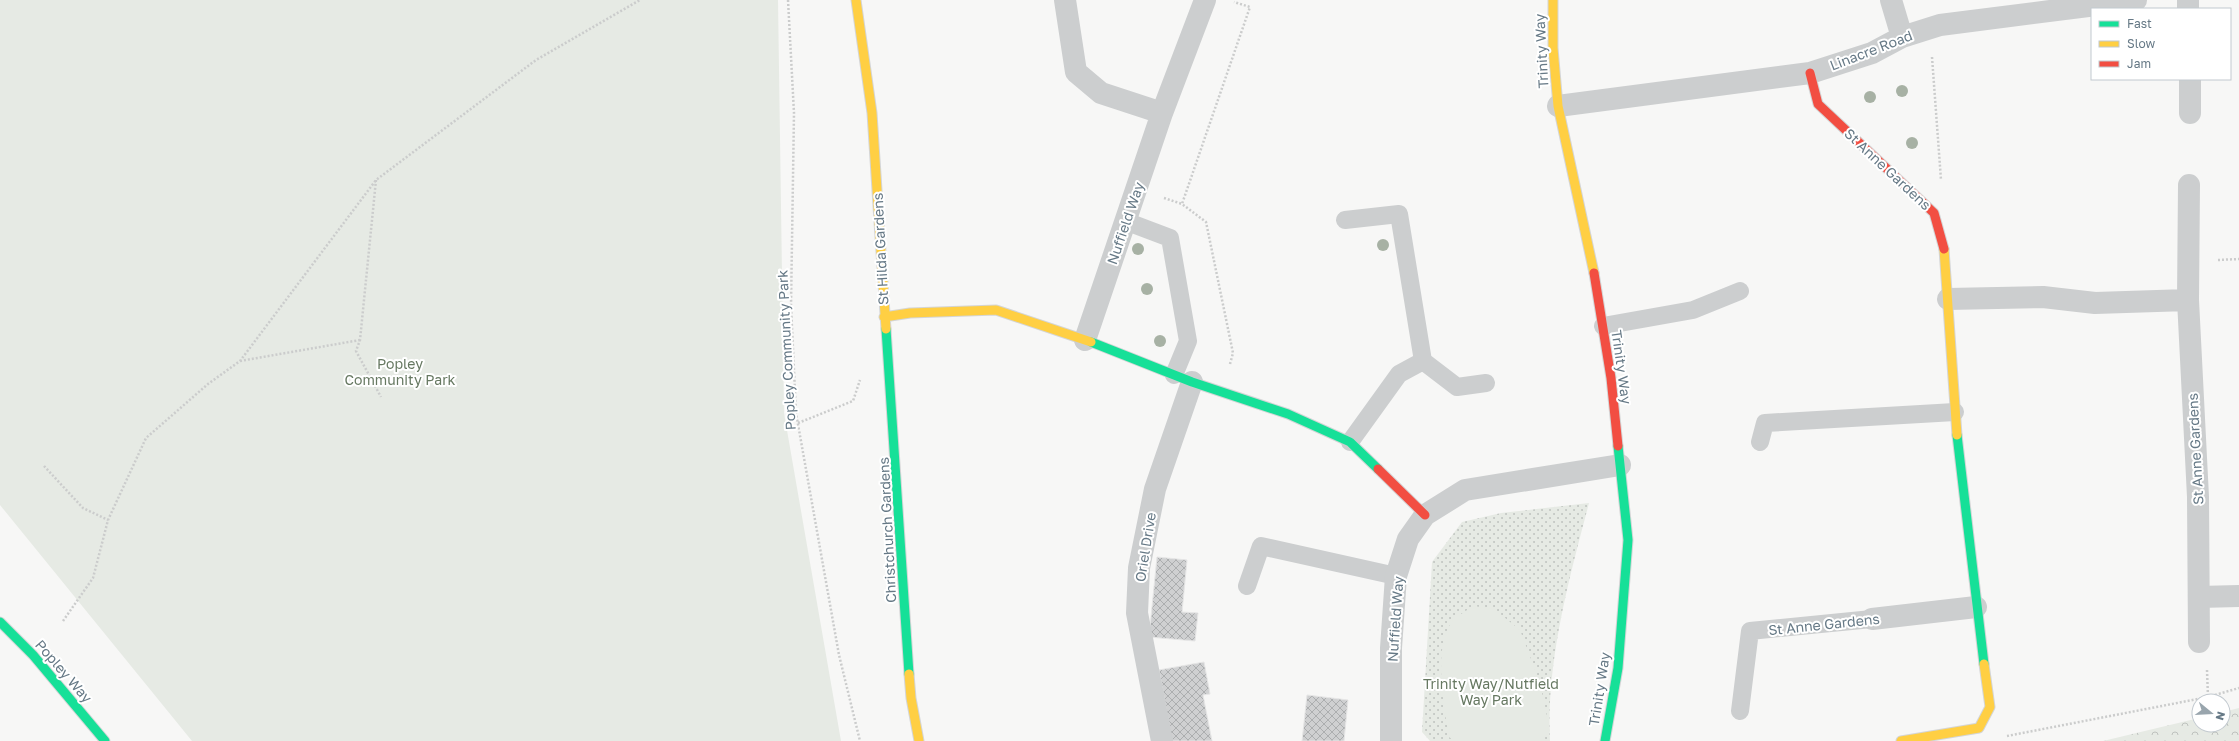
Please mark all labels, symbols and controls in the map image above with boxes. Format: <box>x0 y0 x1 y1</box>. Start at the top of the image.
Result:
legend <box>2091 8 2231 80</box>
street label: Trinity Way <box>1531 13 1551 89</box>
text: Fast <box>2127 16 2152 31</box>
street label: Linacre Road <box>1827 26 1915 74</box>
text: Slow <box>2127 36 2155 51</box>
text: Jam <box>2127 56 2151 71</box>
street label: St Anne Gardens <box>1841 125 1935 213</box>
street label: Nuffield Way <box>1103 179 1147 266</box>
street label: St Hilda Gardens <box>869 192 891 306</box>
street label: Popley Community Park <box>773 269 799 431</box>
street label: Trinity Way <box>1608 329 1636 405</box>
park label: Popley Community Park <box>344 355 456 388</box>
street label: St Anne Gardens <box>2184 393 2206 505</box>
street label: Christchurch Gardens <box>875 457 899 603</box>
street label: Oriel Drive <box>1131 511 1159 583</box>
street label: Nuffield Way <box>1384 575 1406 663</box>
street label: St Anne Gardens <box>1767 610 1881 638</box>
street label: Popley Way <box>32 636 96 706</box>
street label: Trinity Way <box>1585 651 1613 727</box>
park label: Trinity Way/Nutfield Way Park <box>1423 675 1559 708</box>
north arrow <box>2191 693 2231 733</box>
text: N <box>2214 710 2228 722</box>

